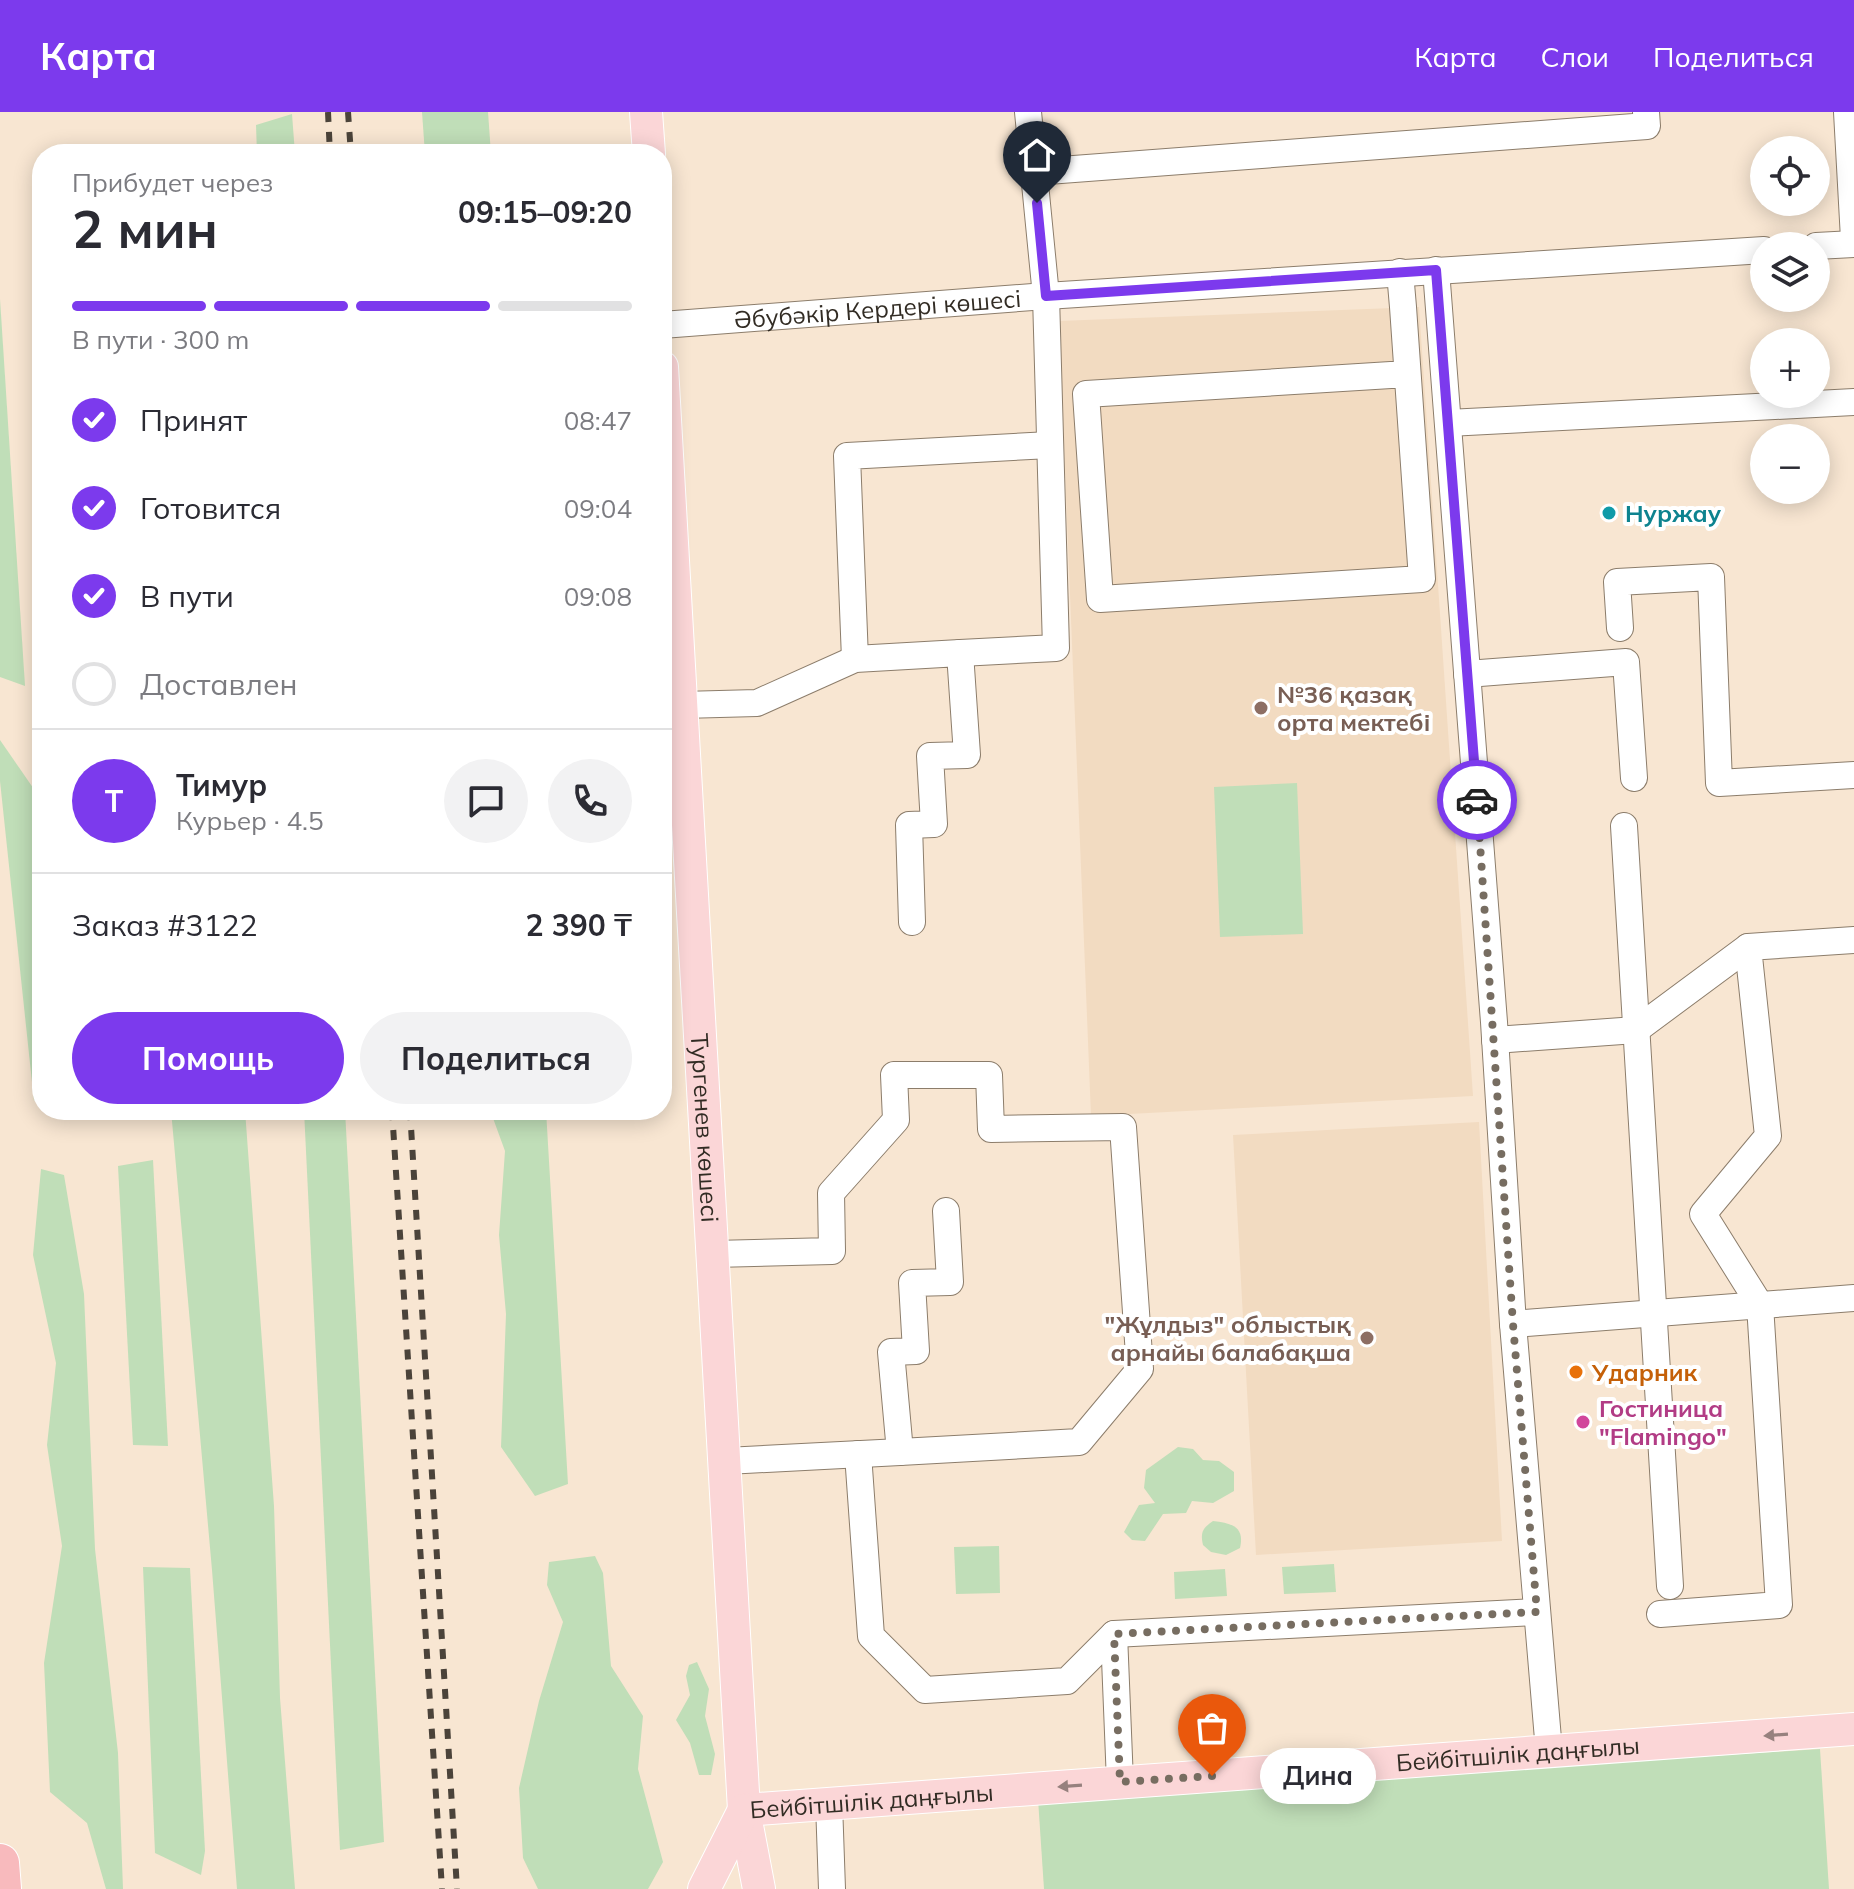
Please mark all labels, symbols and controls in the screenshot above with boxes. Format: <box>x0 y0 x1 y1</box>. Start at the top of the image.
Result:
text: Карта <box>40 32 157 80</box>
text: Карта <box>1414 39 1497 74</box>
text: Слои <box>1541 39 1609 74</box>
text: Поделиться <box>1653 39 1814 74</box>
pin <box>1003 121 1071 203</box>
icon: home <box>1015 133 1059 177</box>
map controls <box>1750 136 1830 504</box>
button: locate <box>1750 136 1830 216</box>
text: Прибудет через <box>72 166 273 199</box>
text: 09:15–09:20 <box>458 193 632 231</box>
text: 2 мин <box>72 196 218 261</box>
button: layers <box>1750 232 1830 312</box>
street label: Әбубәкір Кердері көшесі <box>733 283 1022 335</box>
text: В пути · 300 m <box>72 323 249 356</box>
button: + <box>1750 328 1830 408</box>
icon: check <box>72 398 116 442</box>
text: Принят <box>140 401 247 439</box>
text: 08:47 <box>564 404 632 437</box>
button: − <box>1750 424 1830 504</box>
icon: check <box>72 486 116 530</box>
text: Готовится <box>140 489 281 527</box>
text: 09:04 <box>564 492 632 525</box>
place label: Нуржау <box>1625 498 1722 528</box>
marker: Нуржау <box>1600 504 1618 522</box>
icon: check <box>72 574 116 618</box>
text: В пути <box>140 577 234 615</box>
text: 09:08 <box>564 580 632 613</box>
text: Доставлен <box>140 665 298 703</box>
place label: №36 қазақ орта мектебі <box>1277 679 1430 737</box>
marker: №36 қазақ орта мектебі <box>1252 699 1270 717</box>
button: chat <box>444 759 528 843</box>
button: phone <box>548 759 632 843</box>
courier <box>1437 760 1517 840</box>
text: Тимур <box>176 766 267 804</box>
icon: car <box>1455 778 1499 822</box>
text: Т <box>105 782 123 820</box>
text: Курьер · 4.5 <box>176 804 324 837</box>
text: Заказ #3122 <box>72 906 257 944</box>
text: 2 390 ₸ <box>526 906 632 944</box>
button: Помощь <box>72 1012 344 1104</box>
button: Поделиться <box>360 1012 632 1104</box>
street label: Тургенев көшесі <box>685 1032 726 1223</box>
place label: "Жұлдыз" облыстық арнайы балабақша <box>1104 1309 1351 1367</box>
marker: "Жұлдыз" облыстық арнайы балабақша <box>1358 1329 1376 1347</box>
place label: Ударник <box>1591 1357 1698 1387</box>
marker: Ударник <box>1567 1363 1585 1381</box>
place label: Гостиница "Flamingo" <box>1599 1393 1727 1451</box>
marker: Гостиница "Flamingo" <box>1574 1413 1592 1431</box>
pin <box>1178 1694 1246 1776</box>
icon: bag <box>1190 1706 1234 1750</box>
one-way arrow <box>1763 1729 1788 1742</box>
street label: Бейбітшілік даңғылы <box>1395 1730 1641 1777</box>
callout: Дина <box>1260 1748 1376 1804</box>
text: Дина <box>1283 1759 1353 1792</box>
street label: Бейбітшілік даңғылы <box>749 1777 994 1825</box>
one-way arrow <box>1057 1780 1082 1793</box>

